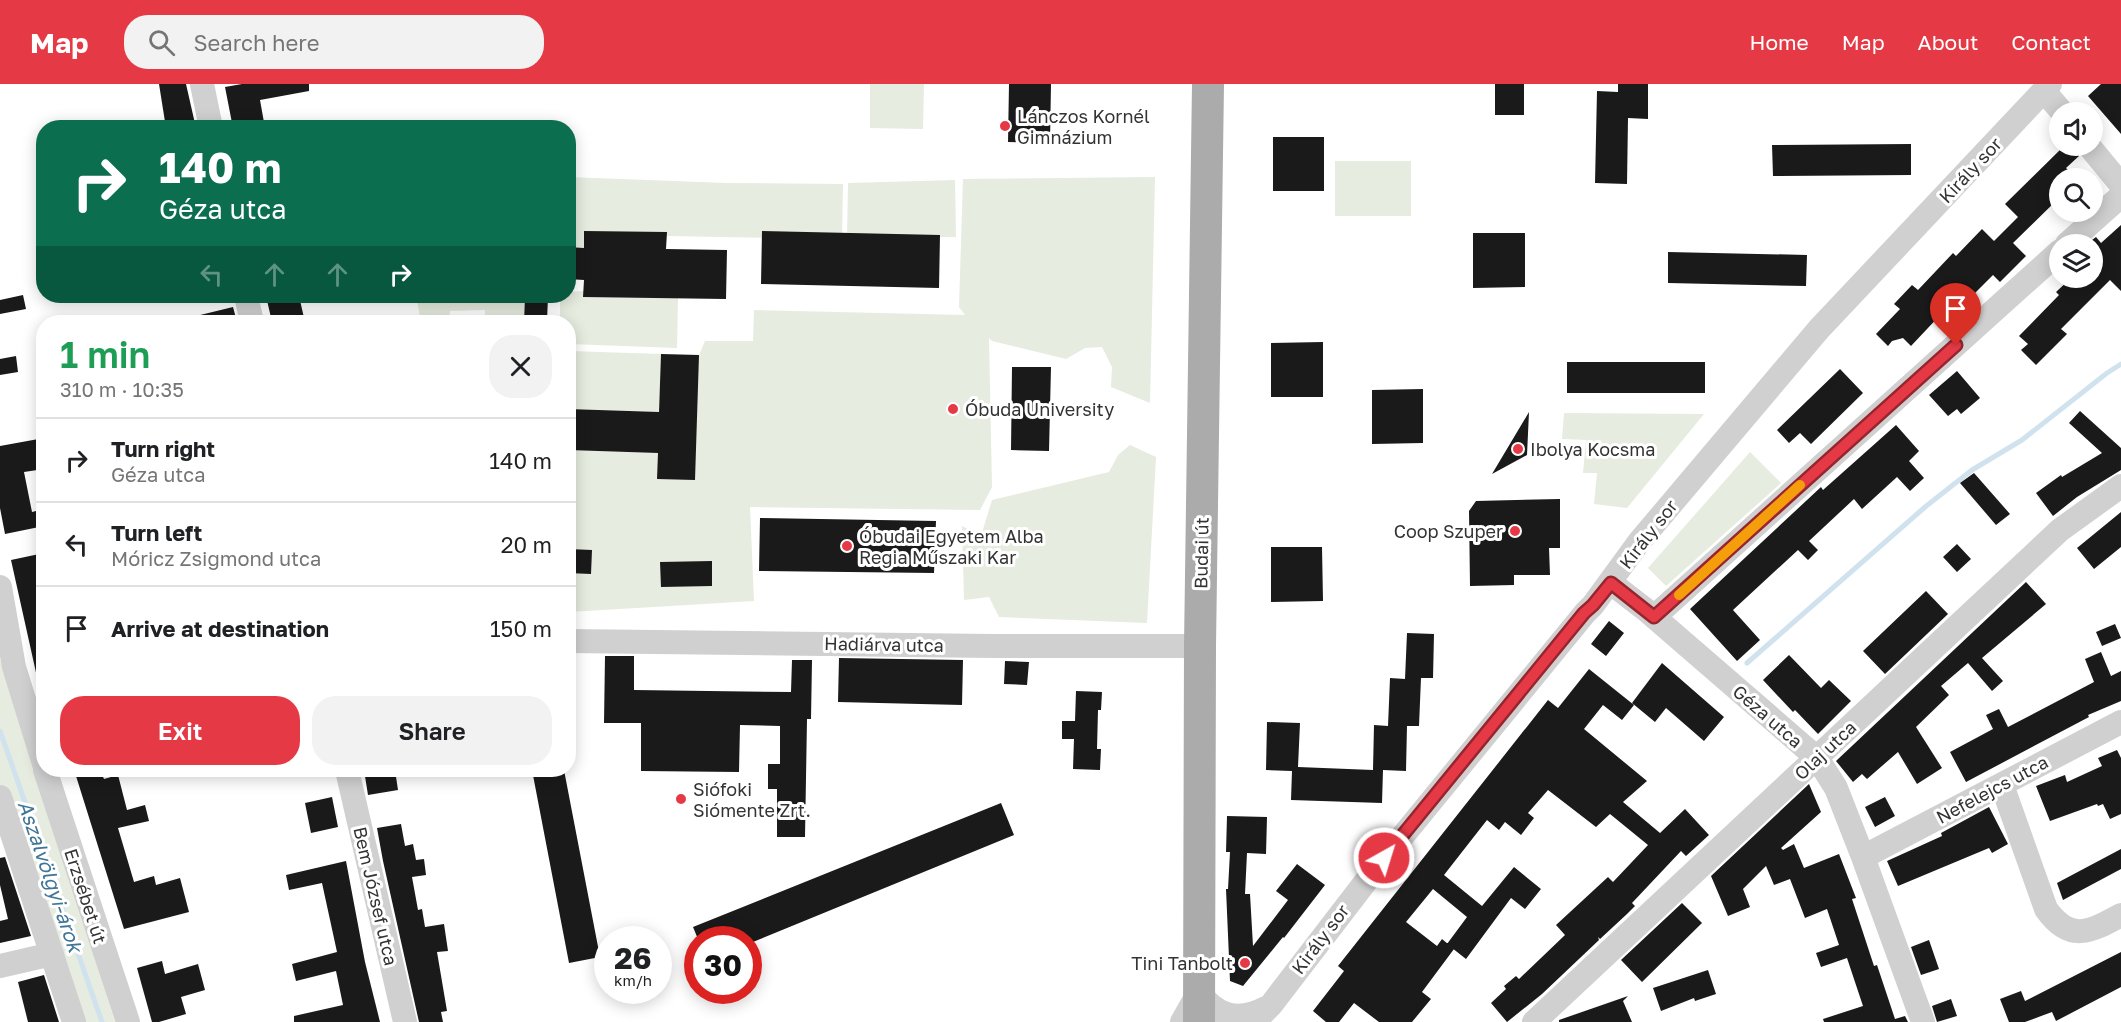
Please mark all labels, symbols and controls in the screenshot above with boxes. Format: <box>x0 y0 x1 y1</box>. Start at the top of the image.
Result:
search box <box>124 15 544 69</box>
text: Map <box>30 26 88 59</box>
icon: search <box>145 26 178 59</box>
text: Search here <box>193 29 319 56</box>
text: Home <box>1749 29 1809 55</box>
text: Map <box>1842 29 1885 55</box>
text: About <box>1918 29 1978 55</box>
text: Contact <box>2011 29 2091 55</box>
map controls <box>2049 102 2103 288</box>
button: sound <box>2049 102 2103 156</box>
place label: Lánczos Kornél Gimnázium <box>1017 105 1150 148</box>
marker: Lánczos Kornél Gimnázium <box>998 119 1012 133</box>
street label: Király sor <box>1934 133 2006 207</box>
text: 140 m <box>159 142 281 192</box>
icon: right <box>60 144 138 222</box>
button: search <box>2049 168 2103 222</box>
text: Géza utca <box>159 193 287 225</box>
button: layers <box>2049 234 2103 288</box>
icon: left <box>195 258 228 291</box>
icon: ahead <box>258 258 291 291</box>
icon: ahead <box>321 258 354 291</box>
icon: right <box>384 258 417 291</box>
pin <box>1930 283 1981 345</box>
icon: arrive <box>1939 292 1972 325</box>
text: 1 min <box>60 333 150 376</box>
button: close <box>489 335 552 398</box>
text: 310 m · 10:35 <box>60 377 184 401</box>
place label: Óbuda University <box>965 398 1114 420</box>
marker: Óbuda University <box>946 402 960 416</box>
text: Turn right <box>111 435 215 462</box>
place label: Ibolya Kocsma <box>1530 438 1655 460</box>
marker: Ibolya Kocsma <box>1511 442 1525 456</box>
icon: right <box>60 444 93 477</box>
text: 140 m <box>489 447 552 474</box>
text: Géza utca <box>111 462 206 486</box>
street label: Király sor <box>1614 495 1682 573</box>
street label: Budai út <box>1189 517 1213 589</box>
text: Turn left <box>111 519 202 546</box>
place label: Coop Szuper <box>1394 520 1503 542</box>
marker: Coop Szuper <box>1508 524 1522 538</box>
place label: Óbudai Egyetem Alba Regia Műszaki Kar <box>859 525 1044 568</box>
icon: left <box>60 528 93 561</box>
text: 20 m <box>501 531 552 558</box>
marker: Óbudai Egyetem Alba Regia Műszaki Kar <box>840 539 854 553</box>
text: Móricz Zsigmond utca <box>111 546 321 570</box>
icon: arrive <box>60 612 93 645</box>
text: Arrive at destination <box>111 615 329 642</box>
text: 150 m <box>490 615 552 642</box>
street label: Hadiárva utca <box>824 632 944 656</box>
street label: Géza utca <box>1729 680 1807 752</box>
button: Exit <box>60 696 300 765</box>
button: Share <box>312 696 552 765</box>
street label: Olaj utca <box>1789 716 1861 784</box>
street label: Nefelejcs utca <box>1932 750 2052 828</box>
place label: Siófoki Siómente Zrt. <box>693 778 811 821</box>
marker: Siófoki Siómente Zrt. <box>674 792 688 806</box>
water label: Aszalvölgyi-árok <box>13 797 89 958</box>
street label: Bem József utca <box>349 824 403 968</box>
position arrow <box>1352 826 1416 890</box>
street label: Erzsébet út <box>60 846 112 946</box>
street label: Király sor <box>1287 900 1353 978</box>
speed limit sign: 30 <box>684 926 762 1004</box>
text: 26 <box>614 940 652 976</box>
place label: Tini Tanbolt <box>1131 952 1233 974</box>
marker: Tini Tanbolt <box>1238 956 1252 970</box>
text: km/h <box>614 971 652 989</box>

